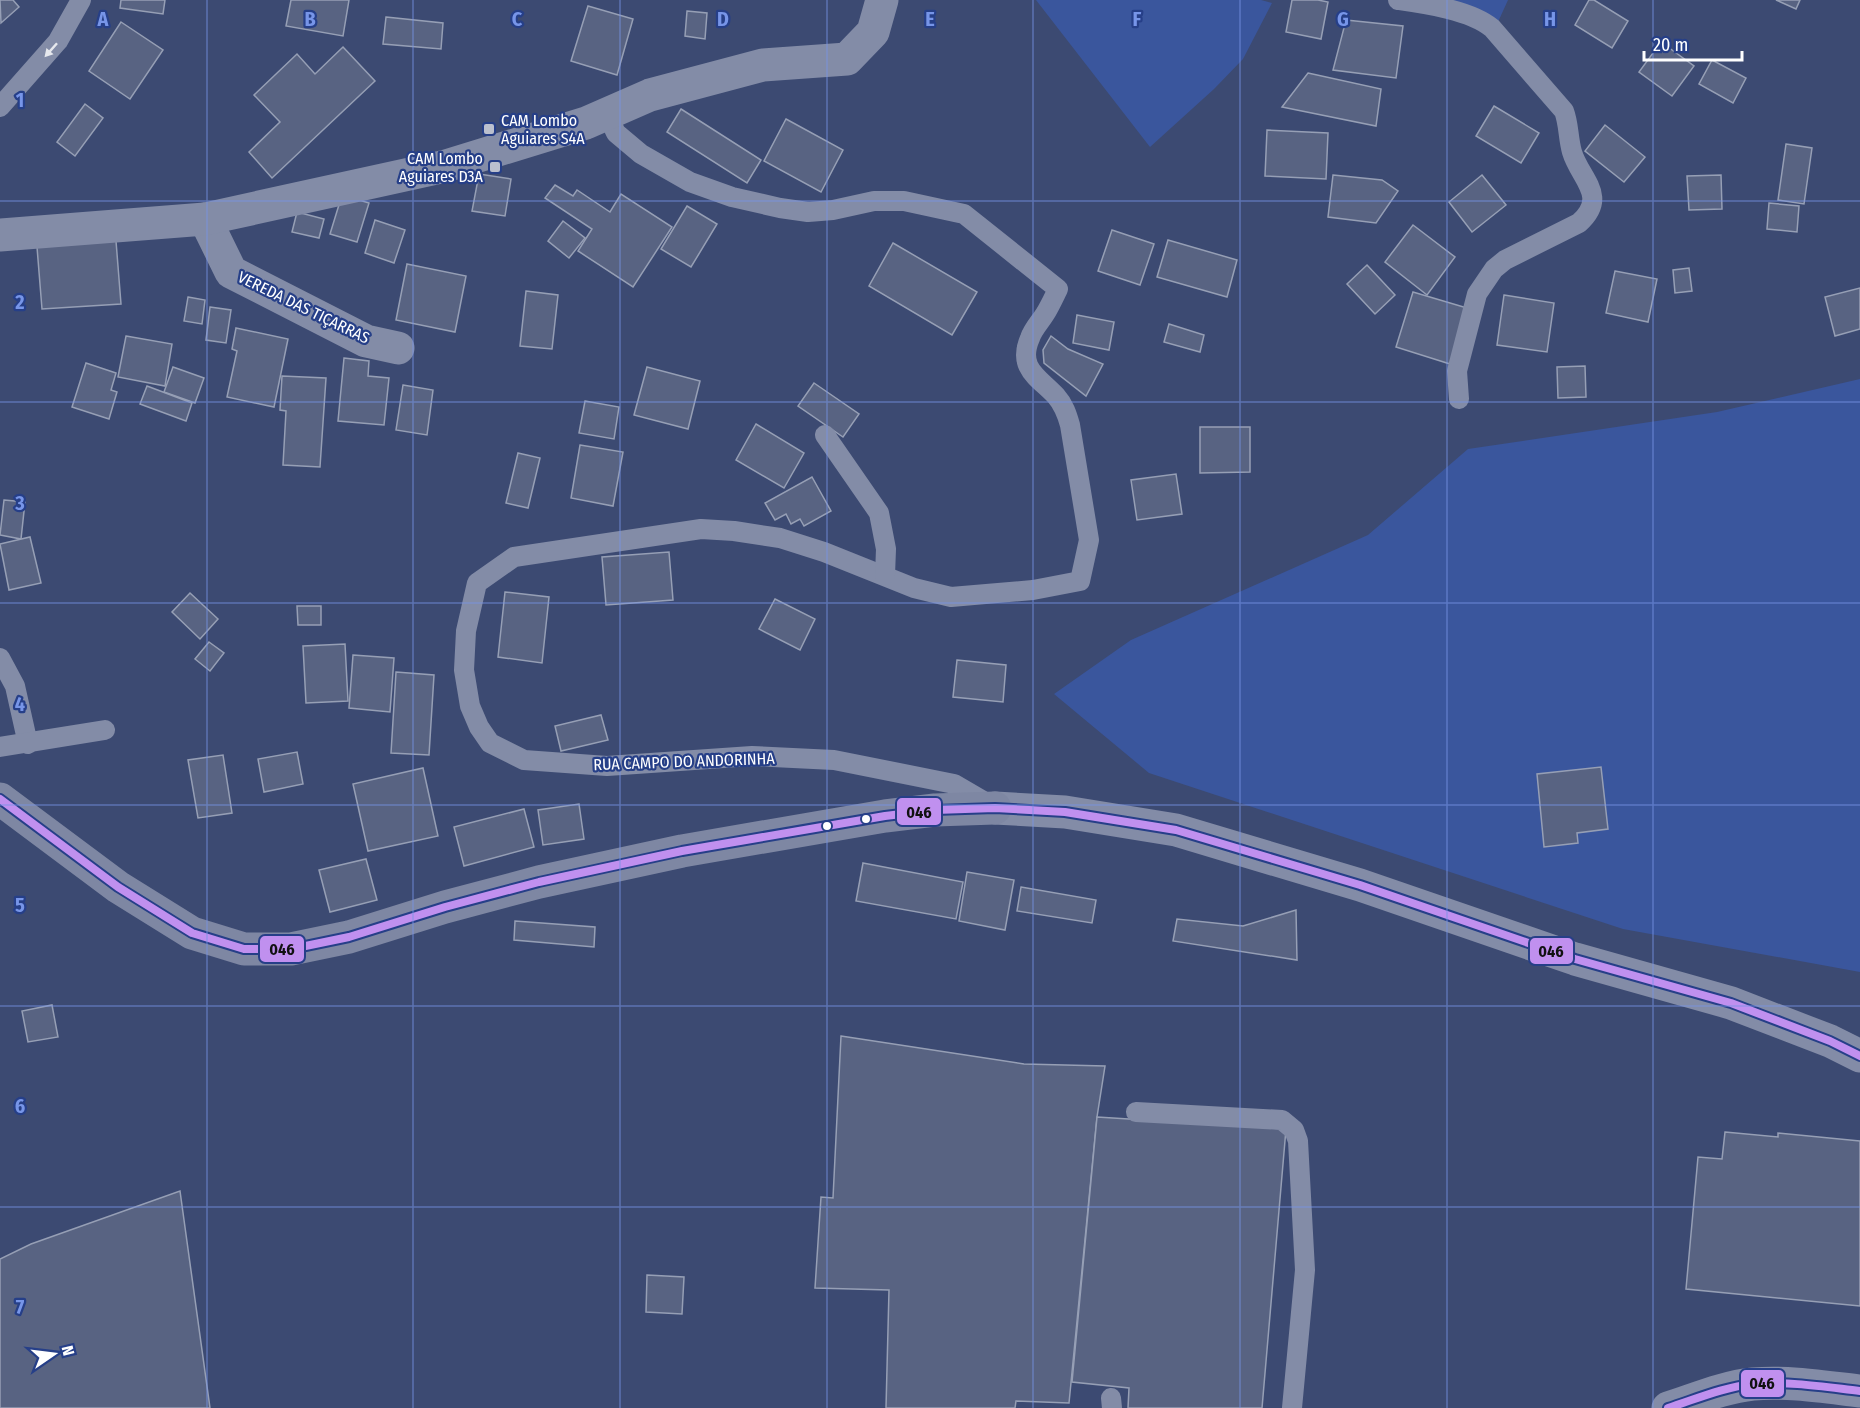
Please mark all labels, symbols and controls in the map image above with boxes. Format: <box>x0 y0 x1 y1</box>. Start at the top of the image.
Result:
text: A <box>97 7 110 31</box>
text: B <box>304 7 316 31</box>
text: C <box>512 7 523 31</box>
text: D <box>717 7 729 31</box>
text: E <box>925 7 935 31</box>
text: F <box>1133 7 1142 31</box>
text: G <box>1337 7 1349 31</box>
text: H <box>1544 7 1556 31</box>
scale bar <box>1644 24 1742 62</box>
text: 20 m <box>1653 34 1688 56</box>
one-way arrow <box>45 42 58 57</box>
text: 1 <box>16 88 24 112</box>
place label: CAM Lombo Aguiares S4A <box>501 111 585 148</box>
marker: CAM Lombo Aguiares S4A <box>482 122 496 136</box>
place label: CAM Lombo Aguiares D3A <box>399 149 484 186</box>
marker: CAM Lombo Aguiares D3A <box>488 160 502 174</box>
street label: VEREDA DAS TIÇARRAS <box>234 267 373 349</box>
text: 2 <box>14 290 25 314</box>
text: 3 <box>14 491 25 515</box>
text: 4 <box>15 692 25 716</box>
street label: RUA CAMPO DO ANDORINHA <box>593 749 776 774</box>
line badge: 046 <box>896 797 942 826</box>
text: 046 <box>906 803 932 822</box>
unlabelled marker <box>860 813 872 825</box>
unlabelled marker <box>821 820 833 832</box>
text: 5 <box>15 893 25 917</box>
line badge: 046 <box>259 935 305 963</box>
line badge: 046 <box>1529 937 1574 965</box>
text: 046 <box>269 940 295 959</box>
text: 046 <box>1538 942 1564 961</box>
text: 6 <box>15 1094 25 1118</box>
text: 7 <box>16 1295 25 1319</box>
north arrow <box>24 1324 84 1384</box>
text: N <box>58 1344 78 1357</box>
line badge: 046 <box>1740 1369 1785 1398</box>
text: 046 <box>1749 1374 1775 1393</box>

